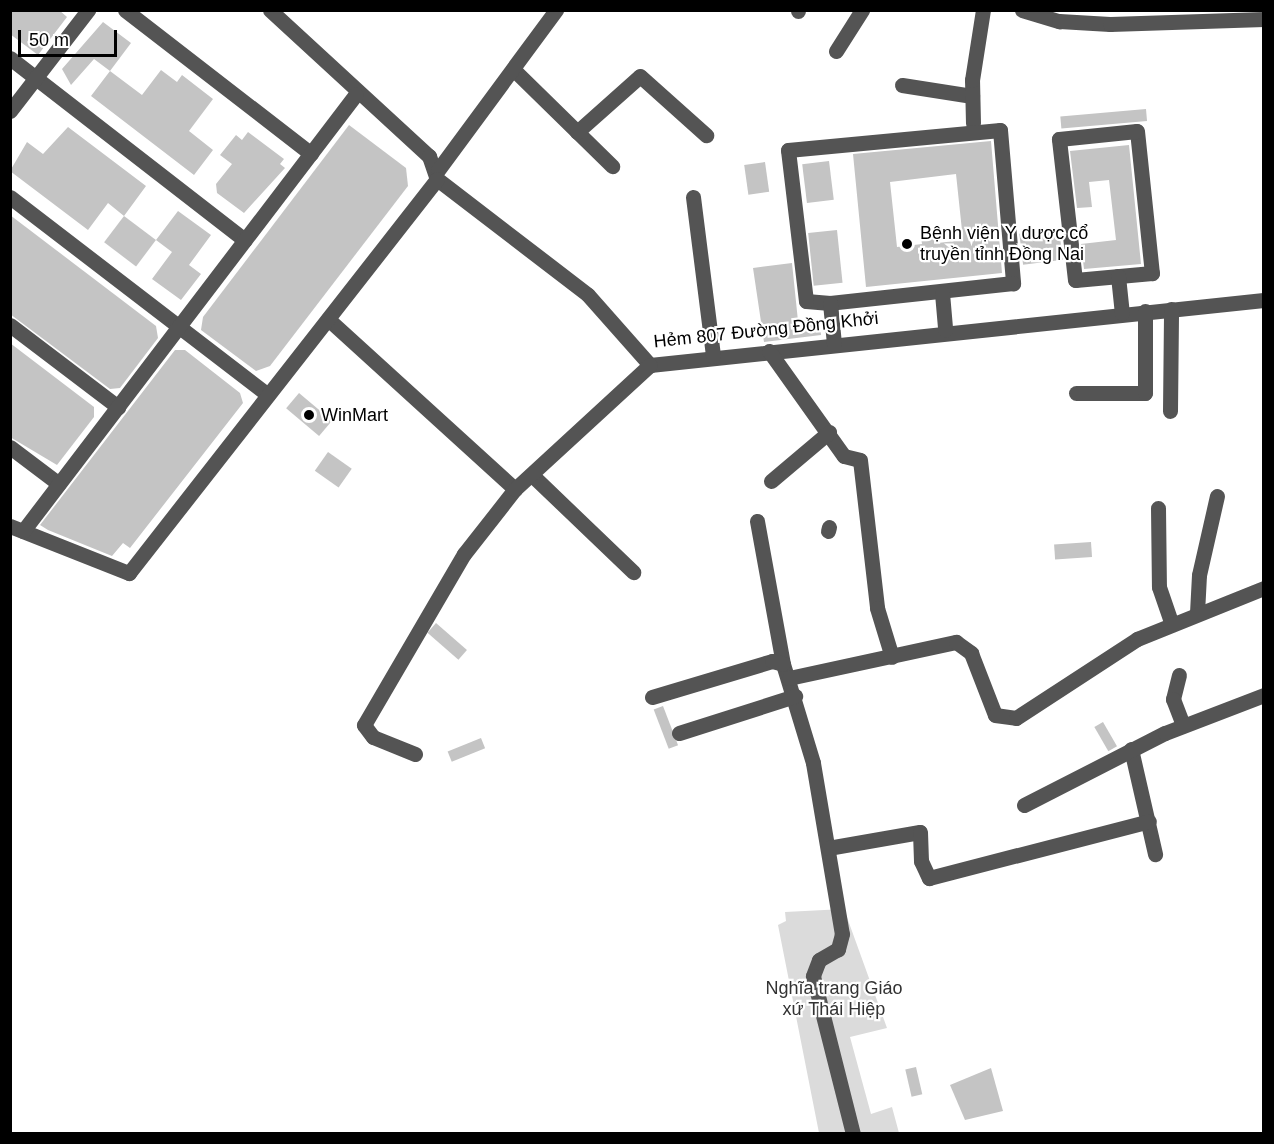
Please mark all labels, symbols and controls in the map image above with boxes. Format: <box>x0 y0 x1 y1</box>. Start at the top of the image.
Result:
scale bar <box>21 18 120 56</box>
text: 50 m <box>29 30 69 50</box>
place label: Bệnh viện Y dược cổ truyền tỉnh Đồng Nai <box>920 223 1089 266</box>
marker: Bệnh viện Y dược cổ truyền tỉnh Đồng Nai <box>898 235 916 253</box>
street label: Hẻm 807 Đường Đồng Khởi <box>653 307 879 353</box>
place label: WinMart <box>321 404 388 426</box>
marker: WinMart <box>302 408 316 422</box>
park label: Nghĩa trang Giáo xứ Thái Hiệp <box>765 978 903 1020</box>

